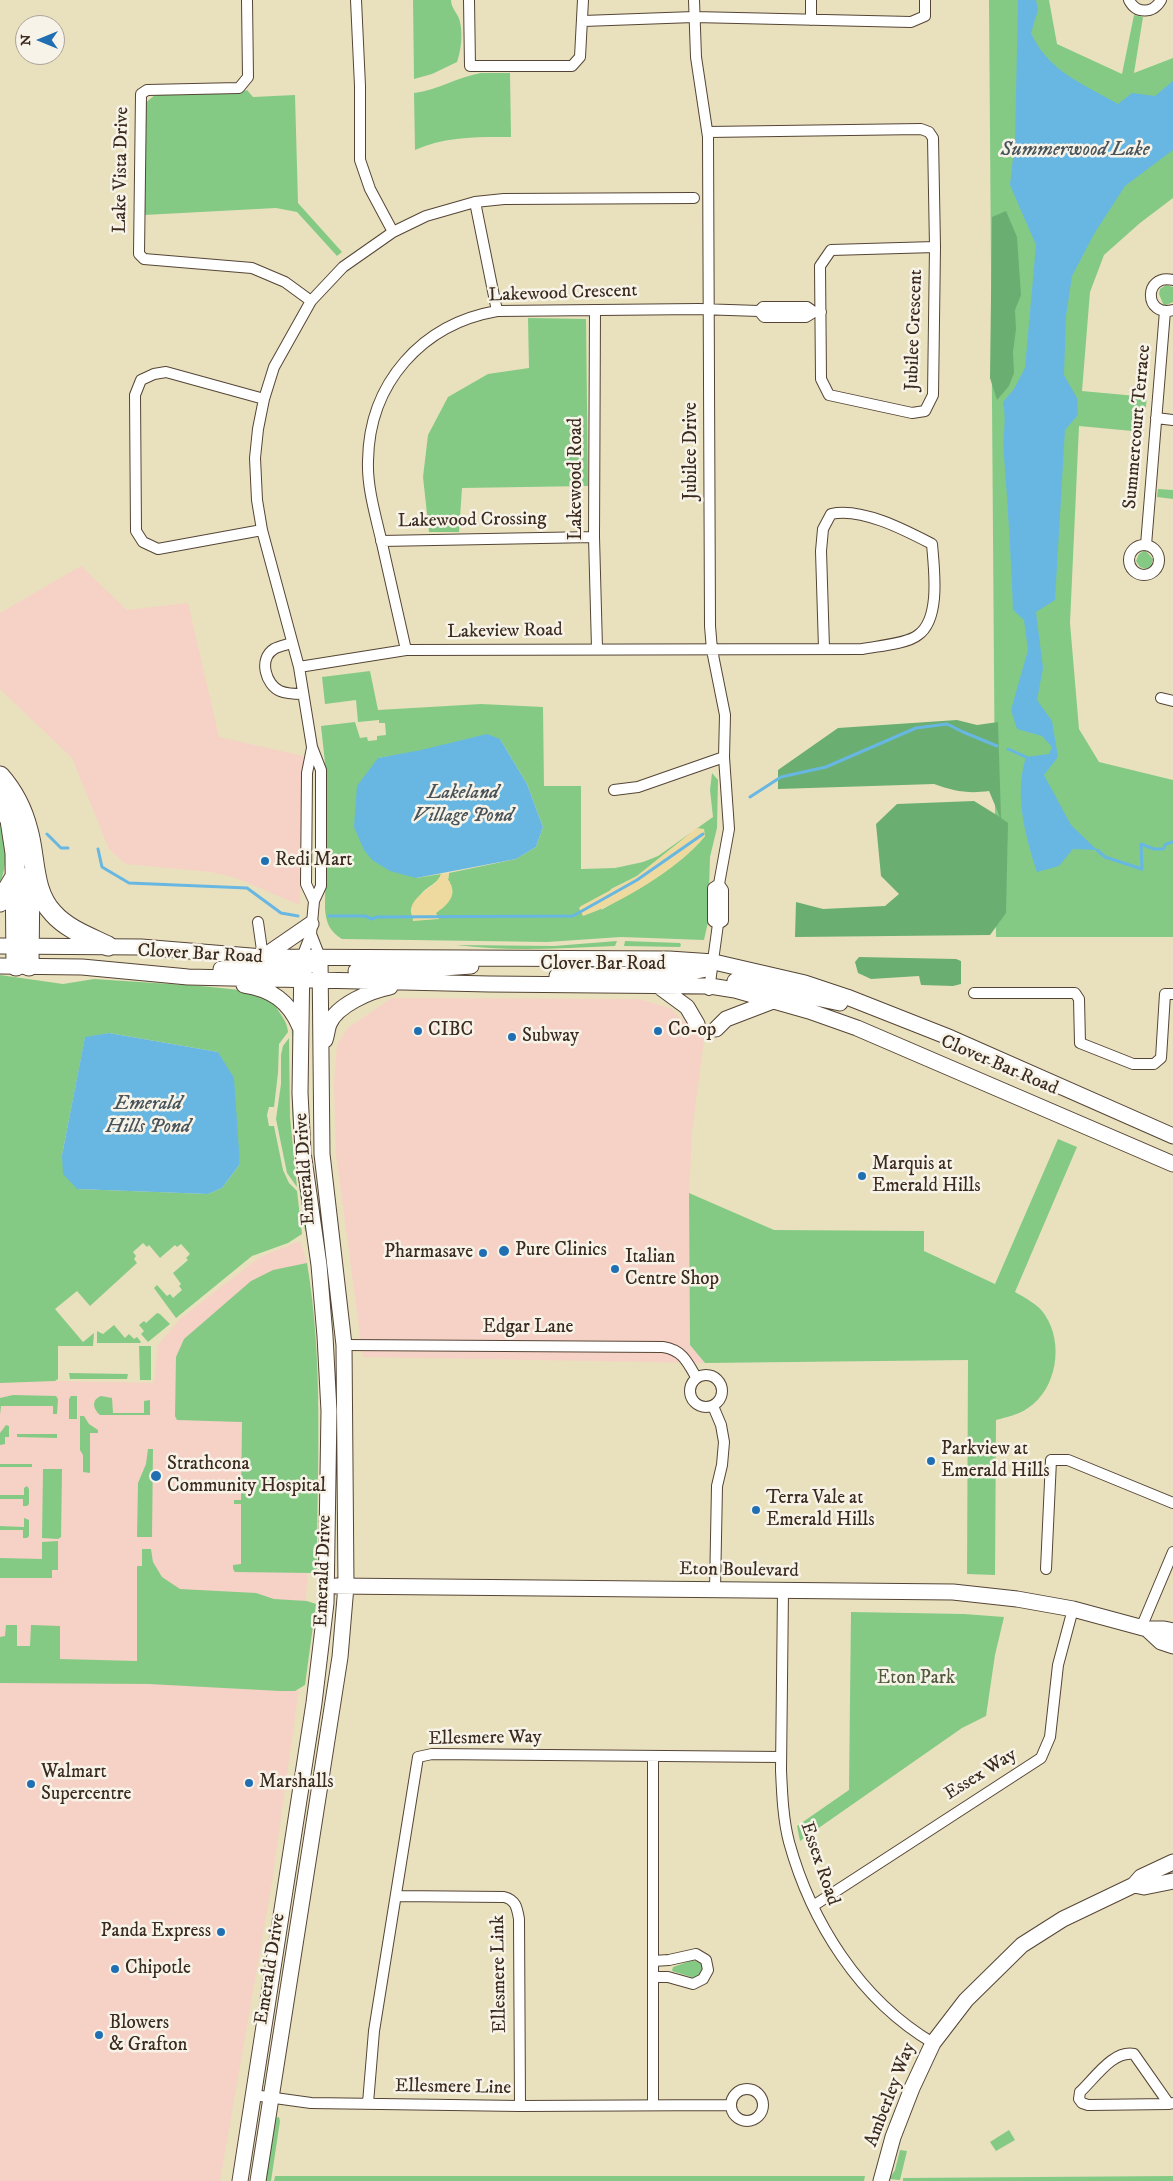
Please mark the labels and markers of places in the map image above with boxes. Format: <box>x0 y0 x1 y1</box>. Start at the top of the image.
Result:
place label: Redi Mart <box>275 850 352 872</box>
marker: Redi Mart <box>259 855 271 867</box>
place label: CIBC <box>428 1020 473 1042</box>
place label: Co-op <box>668 1020 716 1042</box>
marker: CIBC <box>412 1025 424 1037</box>
marker: Co-op <box>652 1025 664 1037</box>
place label: Subway <box>522 1026 579 1048</box>
marker: Subway <box>506 1031 518 1043</box>
place label: Marquis at Emerald Hills <box>872 1154 981 1198</box>
marker: Marquis at Emerald Hills <box>856 1170 868 1182</box>
place label: Pure Clinics <box>515 1240 607 1262</box>
place label: Pharmasave <box>384 1242 473 1264</box>
marker: Pure Clinics <box>497 1244 511 1258</box>
marker: Pharmasave <box>477 1247 489 1259</box>
place label: Italian Centre Shop <box>625 1247 719 1291</box>
marker: Italian Centre Shop <box>609 1263 621 1275</box>
place label: Parkview at Emerald Hills <box>941 1439 1050 1483</box>
place label: Strathcona Community Hospital <box>167 1454 326 1498</box>
marker: Parkview at Emerald Hills <box>925 1455 937 1467</box>
marker: Strathcona Community Hospital <box>149 1469 163 1483</box>
place label: Terra Vale at Emerald Hills <box>766 1488 875 1532</box>
marker: Terra Vale at Emerald Hills <box>750 1504 762 1516</box>
place label: Walmart Supercentre <box>41 1762 131 1806</box>
place label: Marshalls <box>259 1772 334 1794</box>
marker: Marshalls <box>243 1777 255 1789</box>
marker: Walmart Supercentre <box>25 1778 37 1790</box>
place label: Panda Express <box>101 1921 211 1943</box>
marker: Panda Express <box>215 1926 227 1938</box>
place label: Chipotle <box>125 1958 191 1980</box>
marker: Chipotle <box>109 1963 121 1975</box>
place label: Blowers & Grafton <box>109 2013 187 2057</box>
marker: Blowers & Grafton <box>93 2029 105 2041</box>

